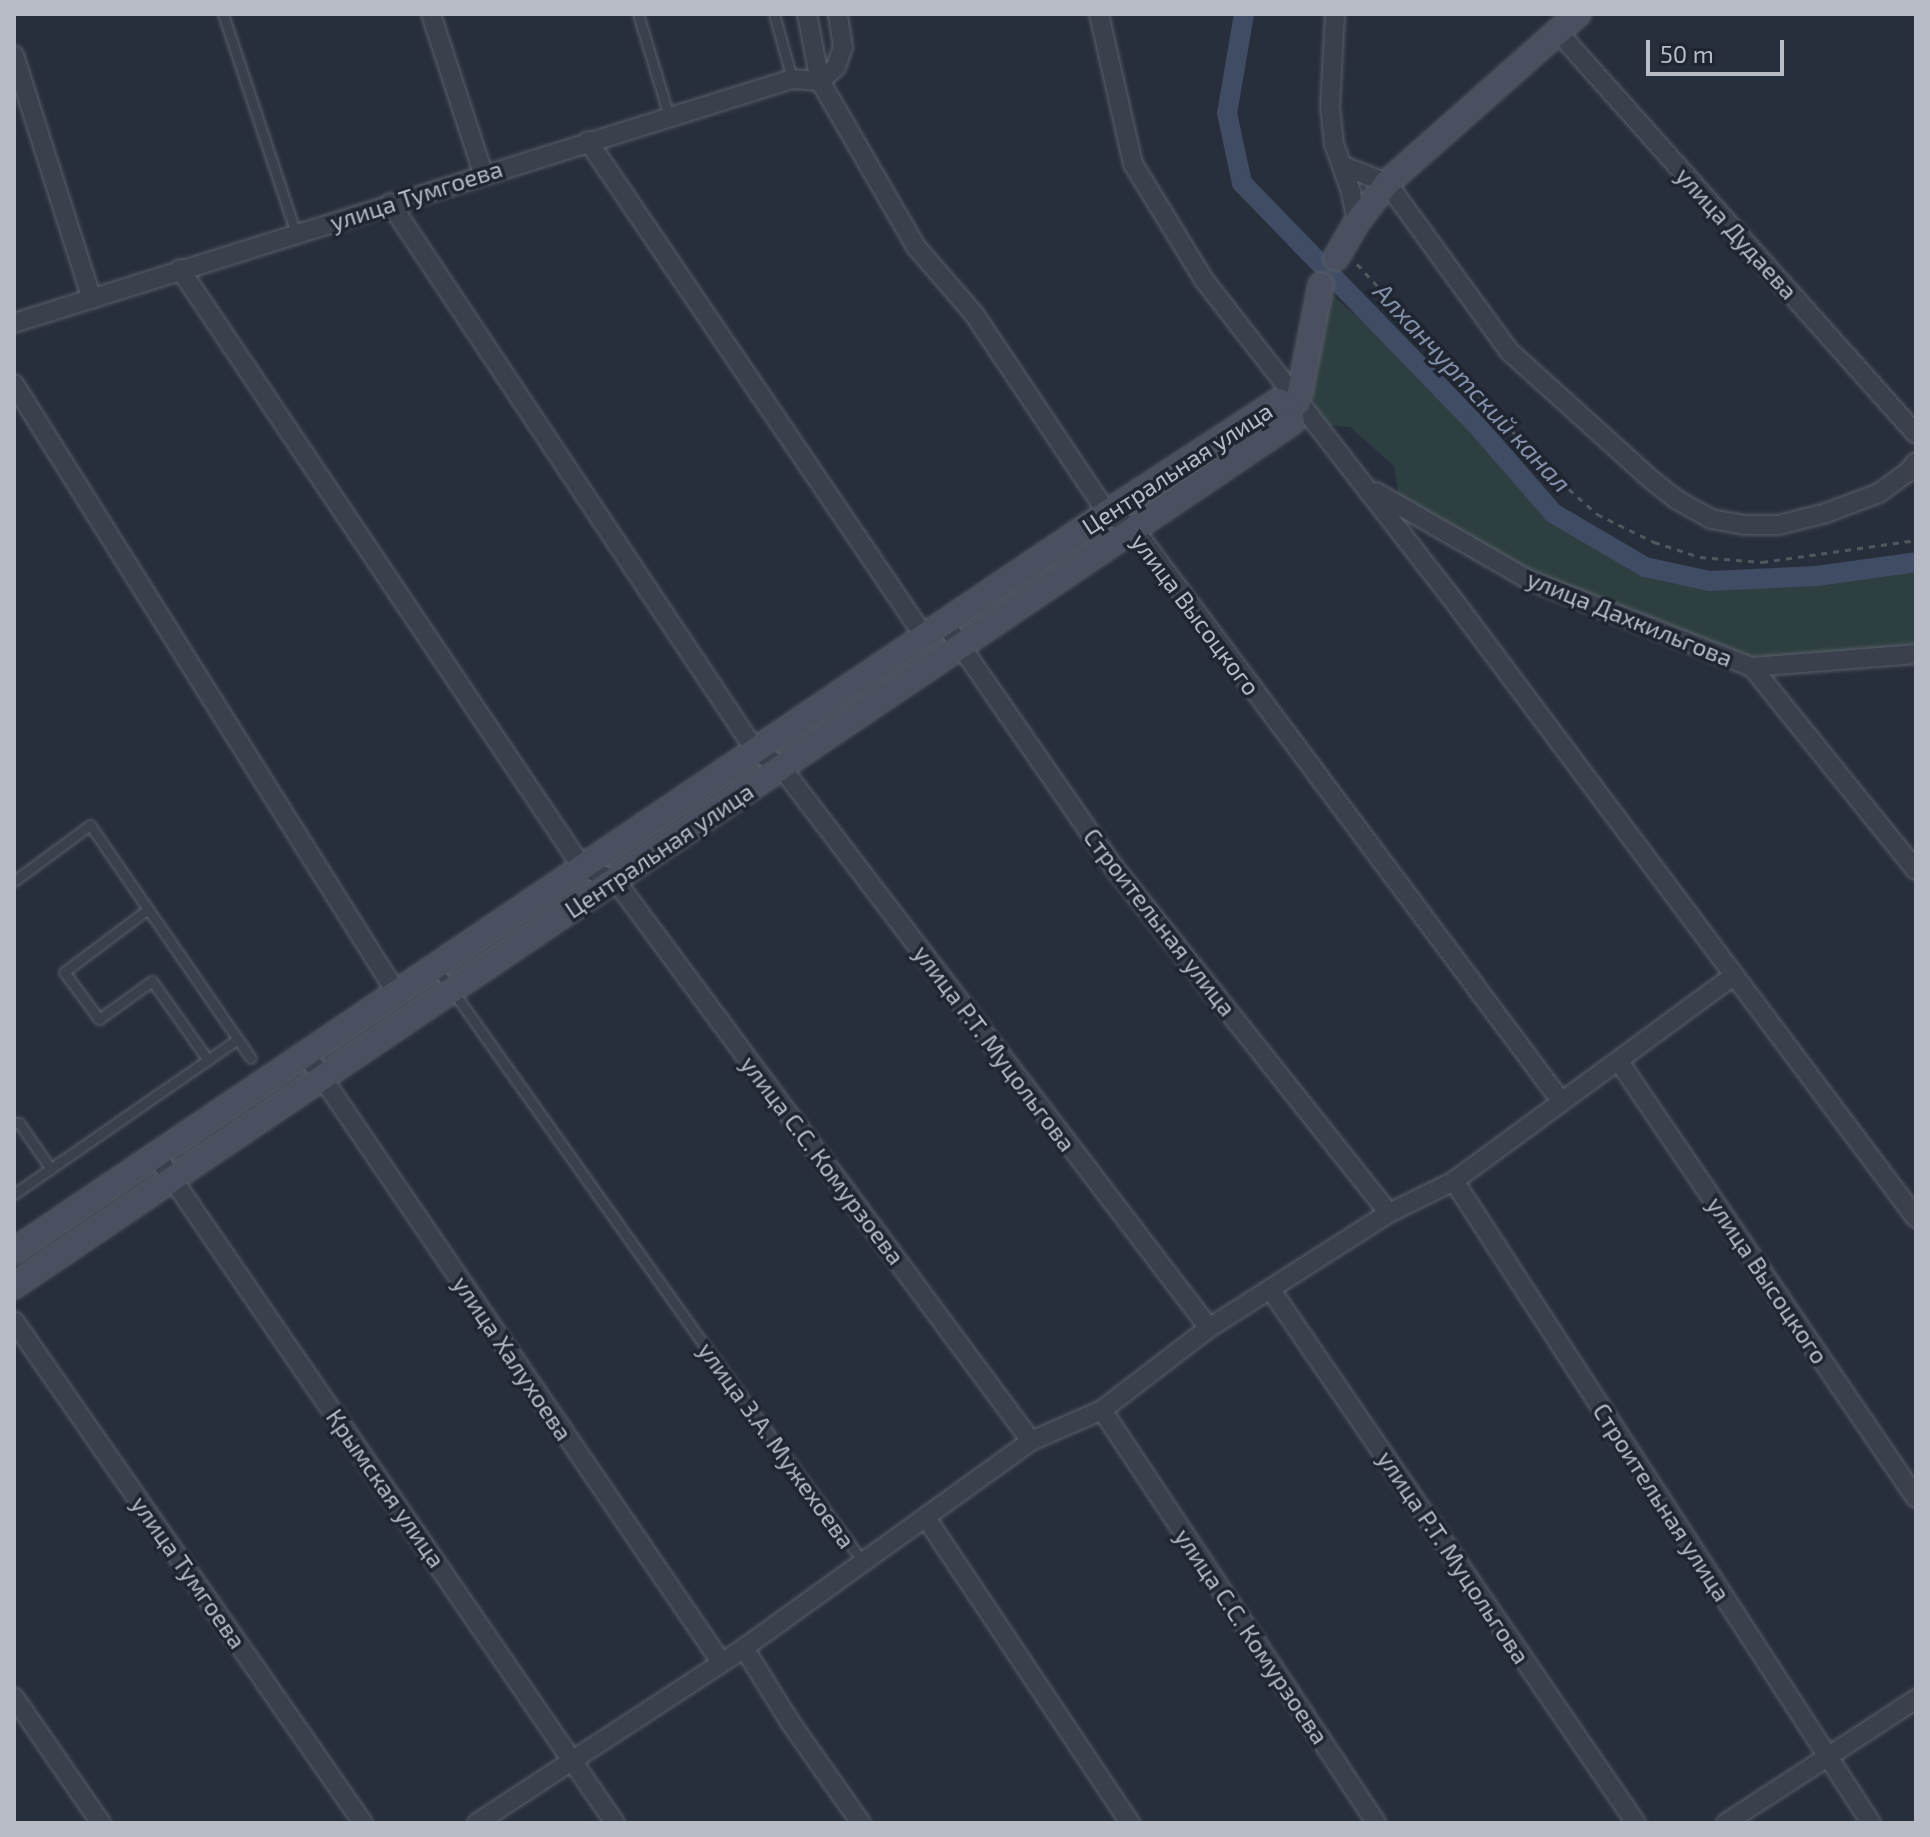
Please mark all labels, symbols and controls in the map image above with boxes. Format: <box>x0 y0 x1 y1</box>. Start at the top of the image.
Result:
scale bar <box>1650 24 1788 74</box>
text: 50 m <box>1660 39 1714 68</box>
street label: улица Тумгоева <box>326 154 506 236</box>
street label: улица Дудаева <box>1670 161 1804 305</box>
water label: Алханчуртский канал <box>1368 276 1578 498</box>
street label: Центральная улица <box>1076 396 1278 540</box>
street label: улица Высоцкого <box>1126 527 1266 701</box>
street label: улица Дахкильгова <box>1523 564 1737 672</box>
street label: Центральная улица <box>559 776 759 924</box>
street label: Строительная улица <box>1078 822 1242 1022</box>
street label: улица Р.Т. Муцольгова <box>908 939 1082 1157</box>
street label: улица С.С. Комурзоева <box>735 1050 911 1270</box>
street label: улица Высоцкого <box>1701 1191 1835 1369</box>
street label: улица Халухоева <box>447 1270 579 1446</box>
street label: улица З.А. Мужехоева <box>693 1336 861 1554</box>
street label: Строительная улица <box>1587 1398 1737 1606</box>
street label: Крымская улица <box>321 1403 451 1573</box>
street label: улица Р.Т. Муцольгова <box>1372 1445 1536 1669</box>
street label: улица Тумгоева <box>126 1490 252 1654</box>
street label: улица С.С. Комурзоева <box>1169 1523 1335 1749</box>

